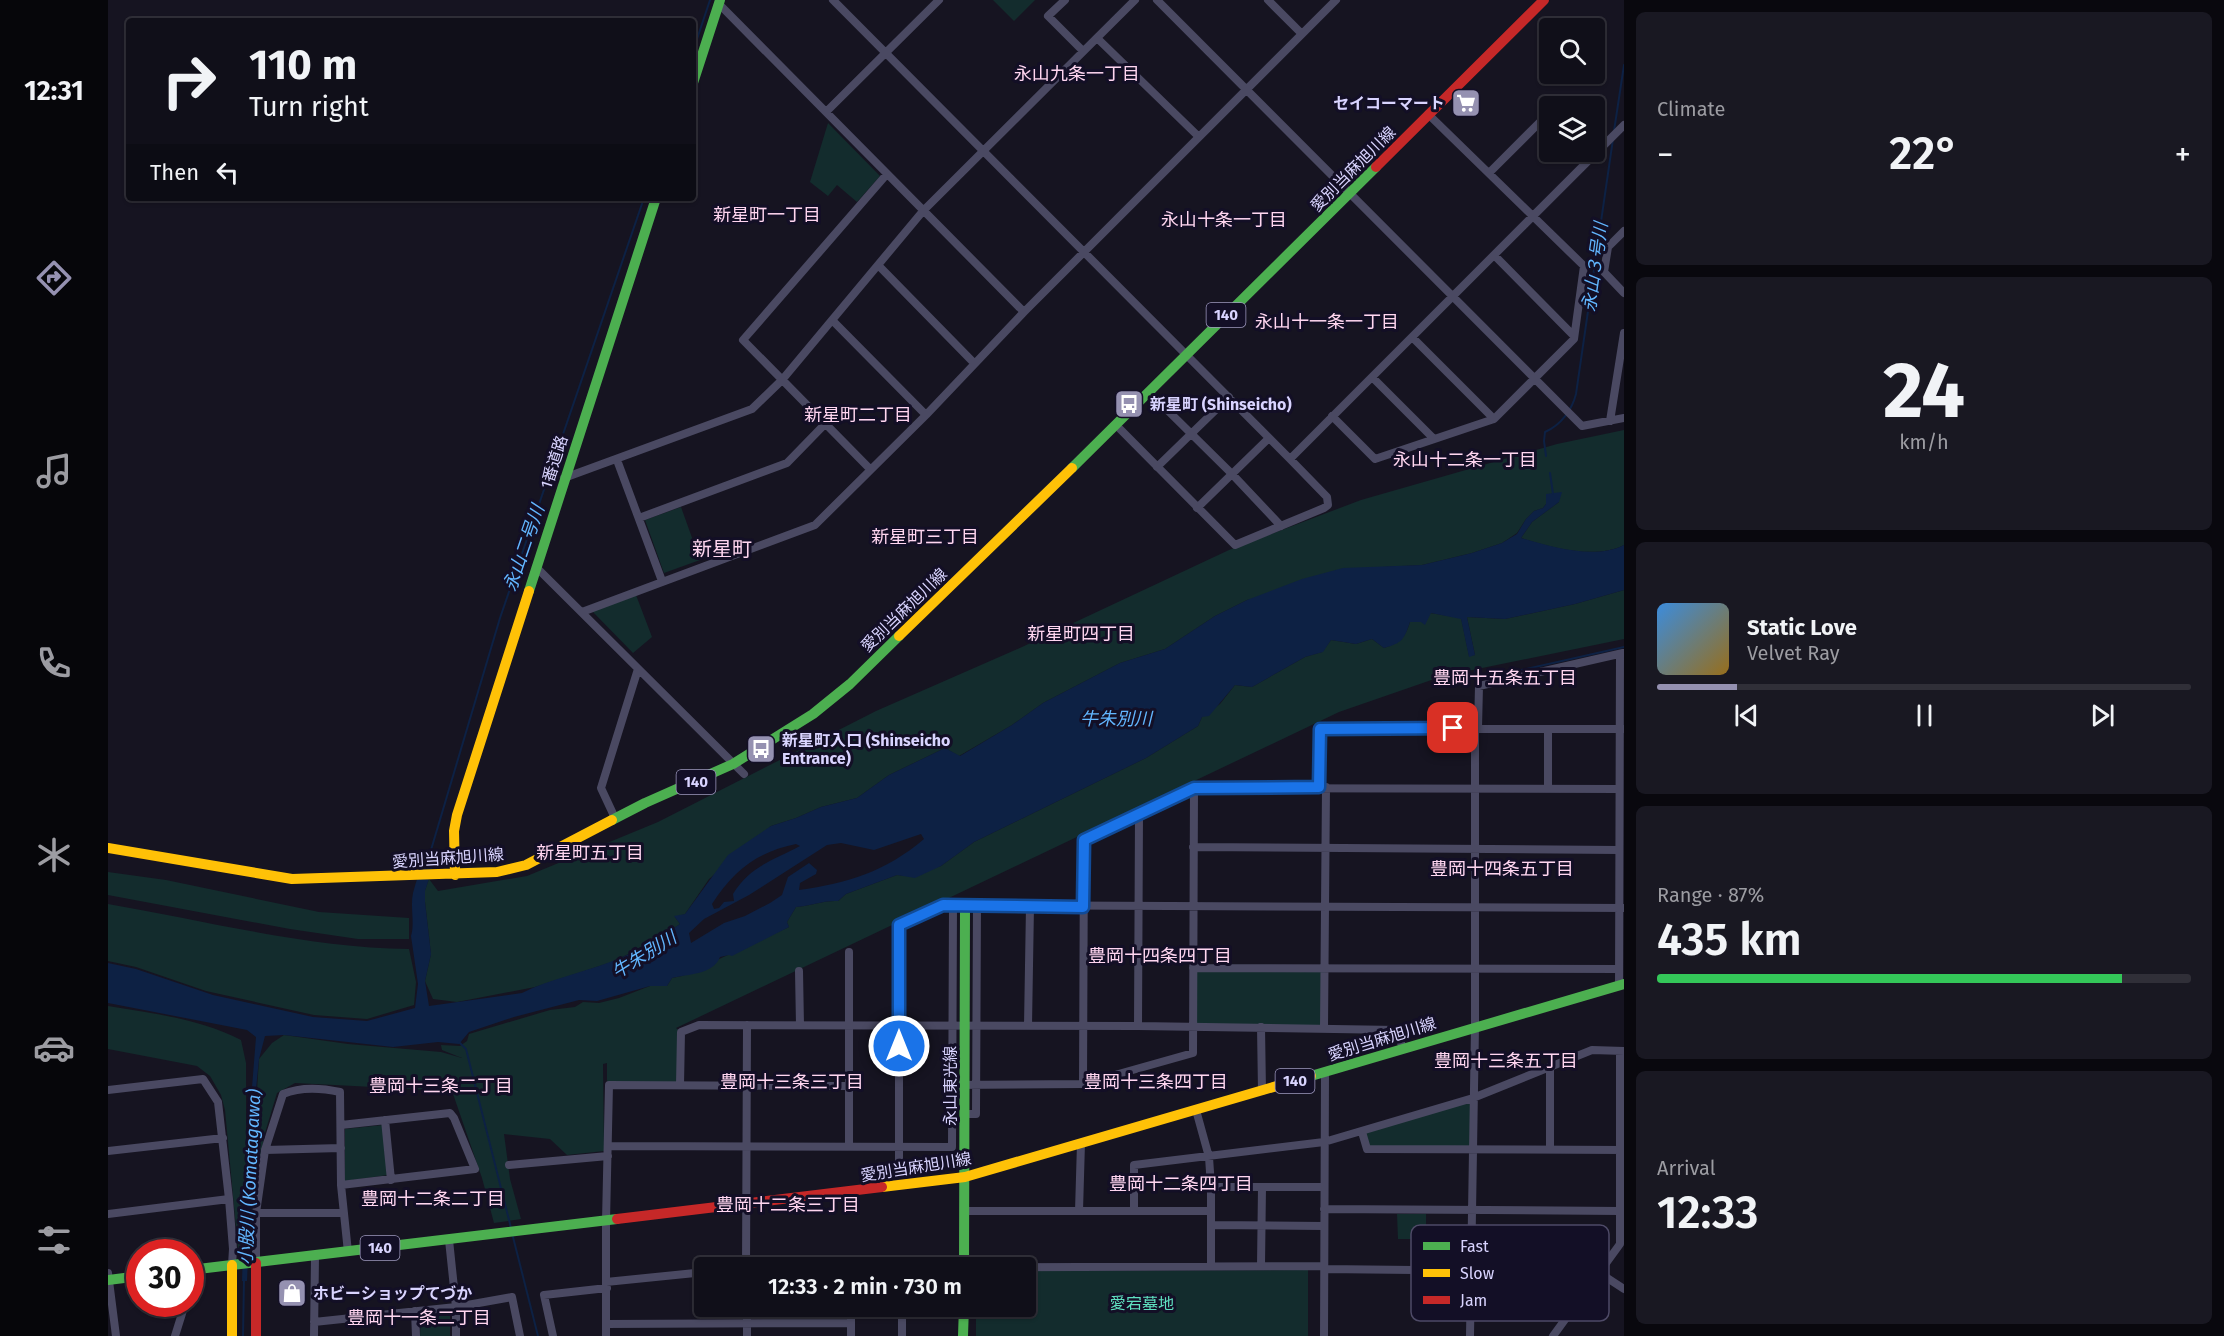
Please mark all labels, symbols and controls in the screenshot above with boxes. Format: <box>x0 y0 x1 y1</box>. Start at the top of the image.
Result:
map controls <box>1539 18 1605 162</box>
button: search <box>1539 18 1605 84</box>
text: 110 m <box>249 40 357 90</box>
icon: right <box>150 42 228 120</box>
district label: 永山九条一丁目 <box>1014 63 1140 85</box>
text: 12:31 <box>24 75 84 107</box>
supermarket icon: セイコーマート <box>1450 87 1482 119</box>
text: Turn right <box>249 91 369 123</box>
place label: セイコーマート <box>1333 94 1445 113</box>
button: layers <box>1539 96 1605 162</box>
text: Climate <box>1657 97 1725 121</box>
street label: 愛別当麻旭川線 <box>1307 123 1399 215</box>
text: 22° <box>1889 127 1959 181</box>
text: − <box>1657 135 1674 175</box>
text: + <box>2175 135 2191 175</box>
icon: left <box>211 156 244 189</box>
text: Then <box>150 159 199 186</box>
district label: 新星町一丁目 <box>713 204 821 226</box>
district label: 永山十条一丁目 <box>1161 209 1287 231</box>
water label: 永山３号川 <box>1578 219 1612 313</box>
icon: directions <box>33 257 75 299</box>
road number: 140 <box>1206 303 1246 327</box>
district label: 永山十一条一丁目 <box>1255 311 1399 333</box>
text: 24 <box>1883 344 1965 438</box>
bus stop icon: 新星町 (Shinseicho) <box>1113 388 1145 420</box>
place label: 新星町 (Shinseicho) <box>1150 395 1292 414</box>
district label: 新星町二丁目 <box>804 404 912 426</box>
text: km/h <box>1899 430 1949 454</box>
street label: 1番道路 <box>536 433 572 491</box>
district label: 永山十二条一丁目 <box>1393 449 1537 471</box>
icon: music <box>33 450 75 492</box>
water label: 永山二号川 <box>499 500 550 594</box>
district label: 新星町三丁目 <box>871 526 979 548</box>
district label: 新星町 <box>692 537 752 561</box>
street label: 愛別当麻旭川線 <box>857 564 951 656</box>
text: Static Love <box>1747 614 1857 641</box>
district label: 新星町四丁目 <box>1027 623 1135 645</box>
text: Velvet Ray <box>1747 641 1840 665</box>
icon: phone <box>33 642 75 684</box>
district label: 豊岡十五条五丁目 <box>1433 667 1577 689</box>
icon: previous <box>1730 699 1763 732</box>
icon: pause <box>1908 699 1941 732</box>
icon: next <box>2086 699 2119 732</box>
pin <box>1427 702 1478 753</box>
water label: 牛朱別川 <box>1080 708 1154 730</box>
icon: arrive <box>1436 711 1469 744</box>
place label: 新星町入口 (Shinseicho Entrance) <box>782 731 950 768</box>
bus stop icon: 新星町入口 (Shinseicho Entrance) <box>745 733 777 765</box>
road number: 140 <box>676 770 716 794</box>
icon: climate <box>33 834 75 876</box>
district label: 新星町五丁目 <box>536 842 644 864</box>
street label: 愛別当麻旭川線 <box>391 845 505 871</box>
district label: 豊岡十四条五丁目 <box>1430 858 1574 880</box>
text: Range · 87% <box>1657 883 1764 907</box>
text: 435 km <box>1657 913 1802 967</box>
water label: 牛朱別川 <box>608 926 682 983</box>
district label: 豊岡十四条四丁目 <box>1088 945 1232 967</box>
position arrow <box>867 1014 931 1078</box>
street label: 愛別当麻旭川線 <box>1326 1014 1438 1064</box>
icon: car <box>33 1027 75 1069</box>
street label: 永山東光線 <box>941 1046 960 1126</box>
district label: 豊岡十三条五丁目 <box>1434 1050 1578 1072</box>
road number: 140 <box>1276 1069 1314 1093</box>
district label: 豊岡十三条三丁目 <box>720 1071 864 1093</box>
district label: 豊岡十三条四丁目 <box>1084 1071 1228 1093</box>
district label: 豊岡十三条二丁目 <box>369 1075 513 1097</box>
water label: 小股川 (Komatagawa) <box>234 1088 266 1266</box>
street label: 愛別当麻旭川線 <box>859 1149 973 1185</box>
text: Arrival <box>1657 1156 1716 1180</box>
district label: 豊岡十二条四丁目 <box>1109 1173 1253 1195</box>
text: 12:33 <box>1657 1186 1758 1240</box>
district label: 豊岡十二条二丁目 <box>361 1188 505 1210</box>
district label: 豊岡十二条三丁目 <box>716 1194 860 1216</box>
icon: filters <box>33 1219 75 1261</box>
legend <box>1411 1225 1609 1321</box>
road number: 140 <box>360 1236 400 1260</box>
text: Fast <box>1460 1237 1489 1256</box>
speed limit sign: 30 <box>126 1239 204 1317</box>
text: Slow <box>1460 1264 1495 1283</box>
text: 12:33 · 2 min · 730 m <box>768 1273 962 1300</box>
shop icon: ホビーショップてづか <box>276 1277 308 1309</box>
place label: ホビーショップてづか <box>313 1284 472 1303</box>
text: Jam <box>1460 1291 1487 1310</box>
park label: 愛宕墓地 <box>1110 1294 1174 1313</box>
district label: 豊岡十一条二丁目 <box>347 1307 491 1329</box>

